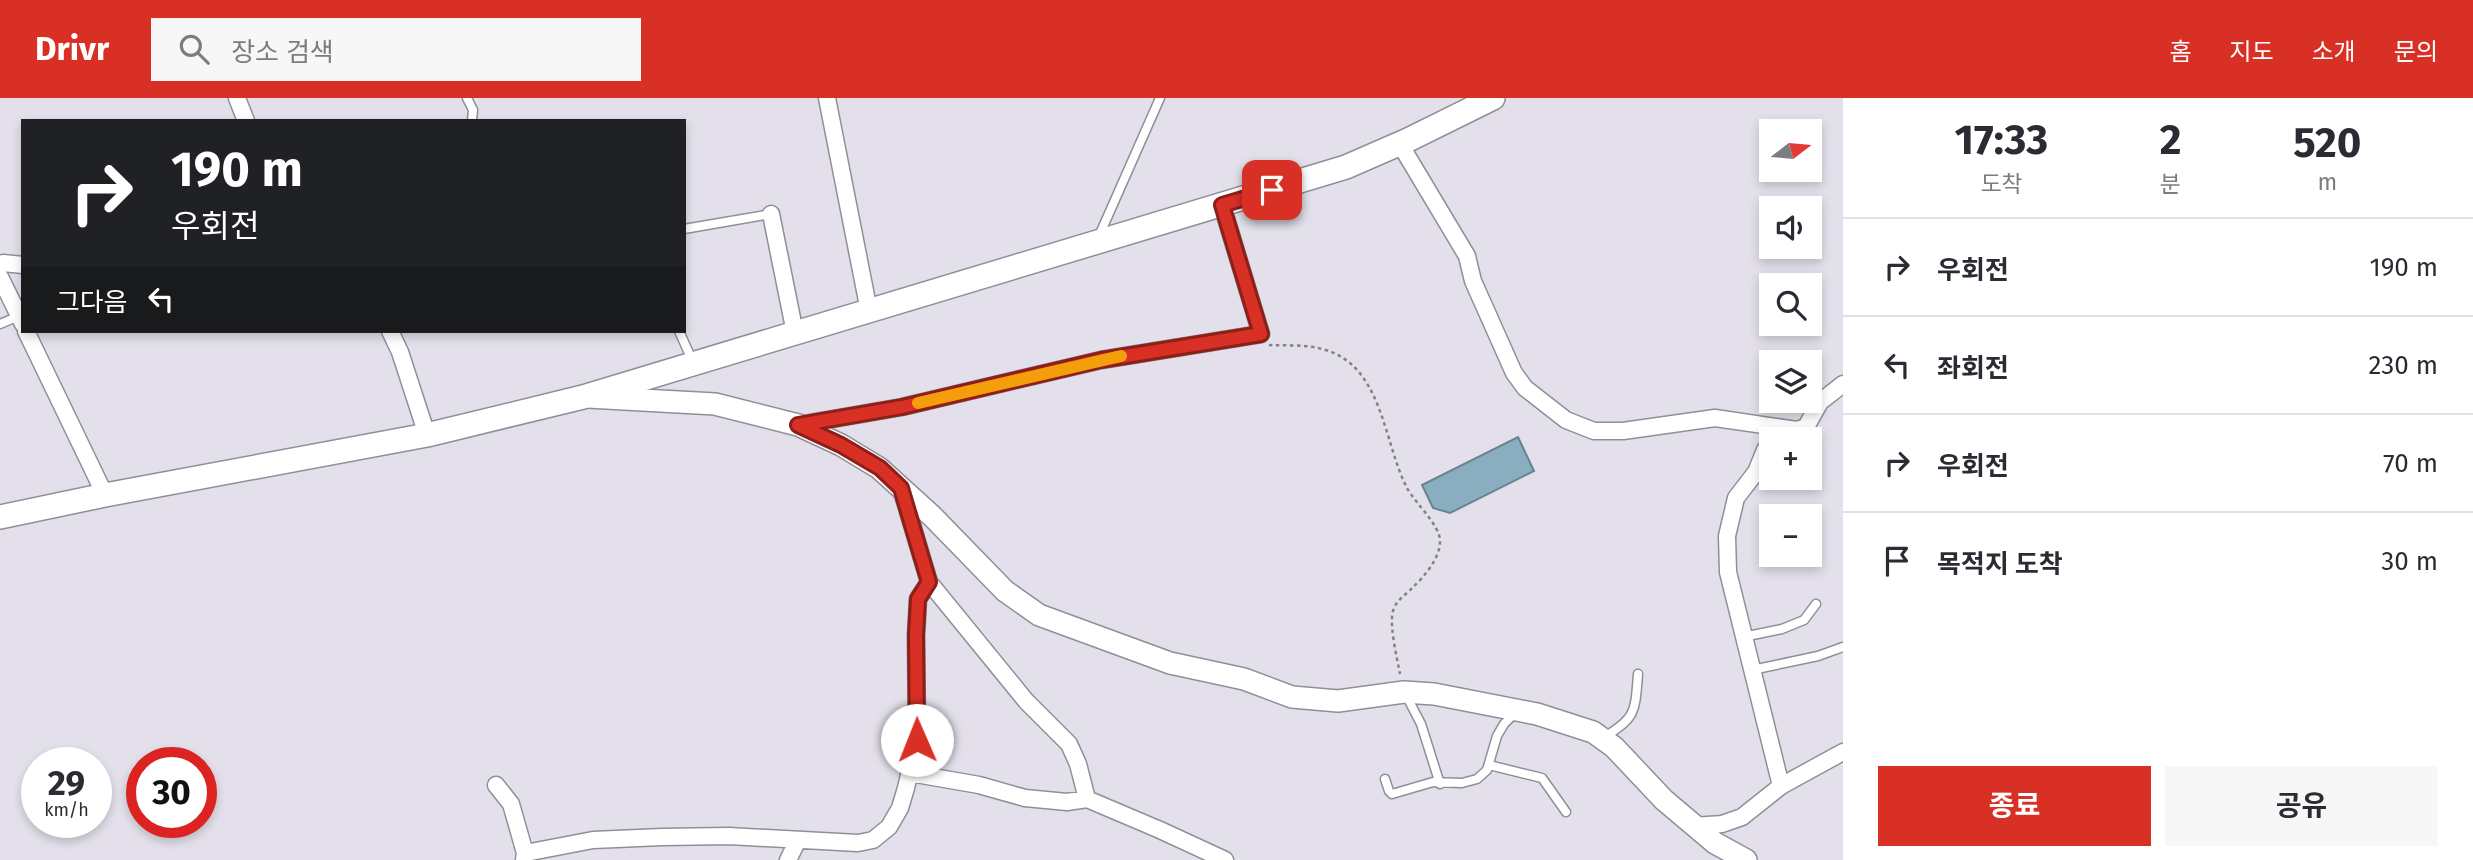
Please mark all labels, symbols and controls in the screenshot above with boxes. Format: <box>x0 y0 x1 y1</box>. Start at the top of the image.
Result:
search box <box>151 18 641 81</box>
text: Drivr <box>35 29 109 69</box>
icon: search <box>175 30 213 68</box>
text: 장소 검색 <box>231 37 334 68</box>
text: 홈 <box>2169 38 2191 66</box>
text: 지도 <box>2229 38 2274 66</box>
text: 소개 <box>2312 38 2356 66</box>
text: 문의 <box>2394 38 2438 66</box>
text: 17:33 <box>1955 115 2048 165</box>
text: 2 <box>2160 115 2182 165</box>
text: 520 <box>2293 118 2361 168</box>
north arrow <box>1759 119 1822 182</box>
map controls <box>1759 119 1822 567</box>
text: 190 m <box>171 140 303 199</box>
icon: right <box>56 147 147 238</box>
pin <box>1242 160 1302 220</box>
text: m <box>2317 168 2337 196</box>
text: 도착 <box>1980 170 2023 198</box>
text: 분 <box>2160 170 2181 198</box>
icon: arrive <box>1253 171 1291 209</box>
button: sound <box>1759 196 1822 259</box>
text: 우회전 <box>171 207 259 245</box>
icon: right <box>1878 248 1916 286</box>
text: 190 m <box>2369 252 2438 283</box>
text: 우회전 <box>1937 255 2009 286</box>
button: search <box>1759 273 1822 336</box>
icon: left <box>142 280 180 318</box>
text: 그다음 <box>56 287 128 318</box>
icon: left <box>1878 346 1916 384</box>
button: layers <box>1759 350 1822 413</box>
text: 230 m <box>2369 350 2438 381</box>
text: 좌회전 <box>1937 353 2009 384</box>
button: + <box>1759 427 1822 490</box>
icon: right <box>1878 444 1916 482</box>
text: 70 m <box>2383 448 2438 479</box>
text: 우회전 <box>1937 451 2009 482</box>
button: − <box>1759 504 1822 567</box>
icon: arrive <box>1878 542 1916 580</box>
text: 30 m <box>2381 546 2438 577</box>
text: 목적지 도착 <box>1937 549 2063 580</box>
position arrow <box>880 703 954 777</box>
speed limit sign: 30 <box>126 747 217 838</box>
text: 29 <box>48 762 85 804</box>
button: 종료 <box>1878 766 2151 846</box>
button: 공유 <box>2165 766 2438 846</box>
text: km/h <box>44 799 89 821</box>

